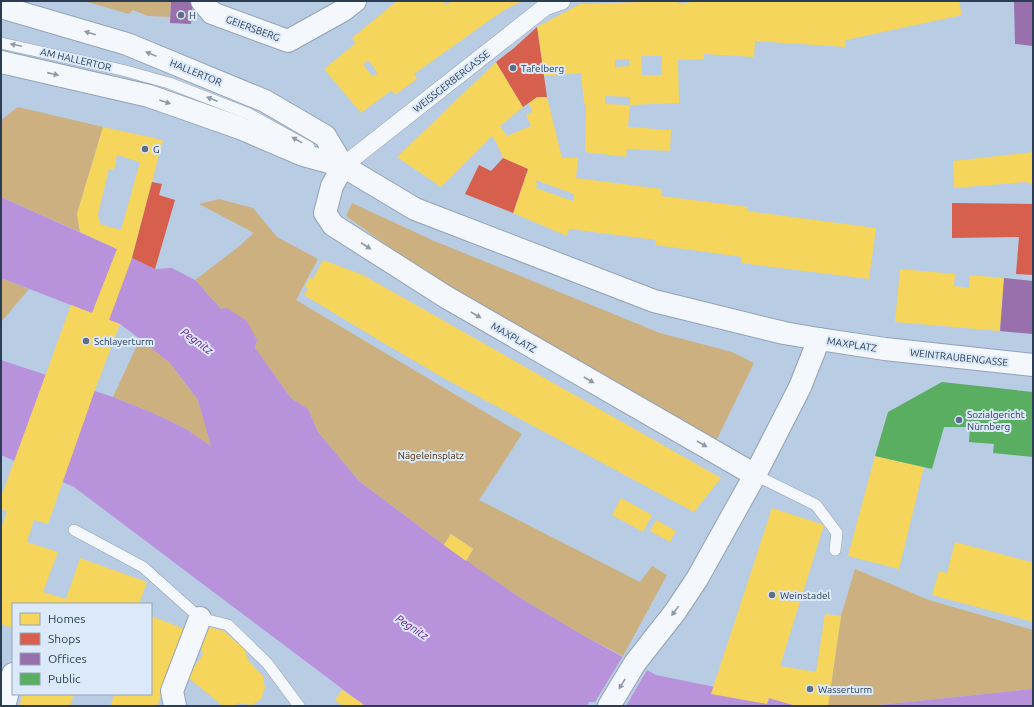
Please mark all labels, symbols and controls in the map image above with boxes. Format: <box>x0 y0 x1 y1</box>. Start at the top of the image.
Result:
marker: H <box>176 10 186 20</box>
place label: H <box>189 10 196 21</box>
street label: GEIERSBERG <box>224 14 281 43</box>
one-way arrow <box>83 30 95 36</box>
one-way arrow <box>10 42 23 48</box>
street label: AM HALLERTOR <box>39 46 112 73</box>
street label: WEISSGERBERGASSE <box>411 48 492 115</box>
one-way arrow <box>145 51 157 57</box>
street label: HALLERTOR <box>168 57 223 88</box>
marker: Tafelberg <box>508 63 518 73</box>
place label: Tafelberg <box>521 63 564 74</box>
one-way arrow <box>47 72 59 78</box>
one-way arrow <box>206 96 218 102</box>
one-way arrow <box>160 99 172 105</box>
one-way arrow <box>291 137 303 144</box>
marker: G <box>140 144 150 154</box>
place label: G <box>153 144 160 155</box>
one-way arrow <box>361 242 371 250</box>
one-way arrow <box>470 311 482 318</box>
street label: MAXPLATZ <box>489 320 539 355</box>
water label: Pegnitz <box>179 325 216 357</box>
street label: MAXPLATZ <box>826 335 878 354</box>
marker: Schlayerturm <box>81 336 91 346</box>
place label: Schlayerturm <box>94 336 154 347</box>
street label: WEINTRAUBENGASSE <box>909 347 1009 368</box>
one-way arrow <box>583 376 595 383</box>
place label: Sozialgericht Nürnberg <box>967 409 1025 432</box>
marker: Sozialgericht Nürnberg <box>954 415 964 425</box>
one-way arrow <box>696 441 708 448</box>
park label: Nägeleinsplatz <box>398 450 465 461</box>
marker: Weinstadel <box>767 590 777 600</box>
place label: Weinstadel <box>780 590 831 601</box>
legend <box>12 603 152 695</box>
one-way arrow <box>671 606 679 616</box>
text: Homes <box>48 612 86 625</box>
water label: Pegnitz <box>394 612 431 642</box>
text: Shops <box>48 632 80 645</box>
text: Offices <box>48 652 87 665</box>
text: Public <box>48 672 81 685</box>
one-way arrow <box>618 679 626 690</box>
marker: Wasserturm <box>805 684 815 694</box>
place label: Wasserturm <box>818 684 872 695</box>

